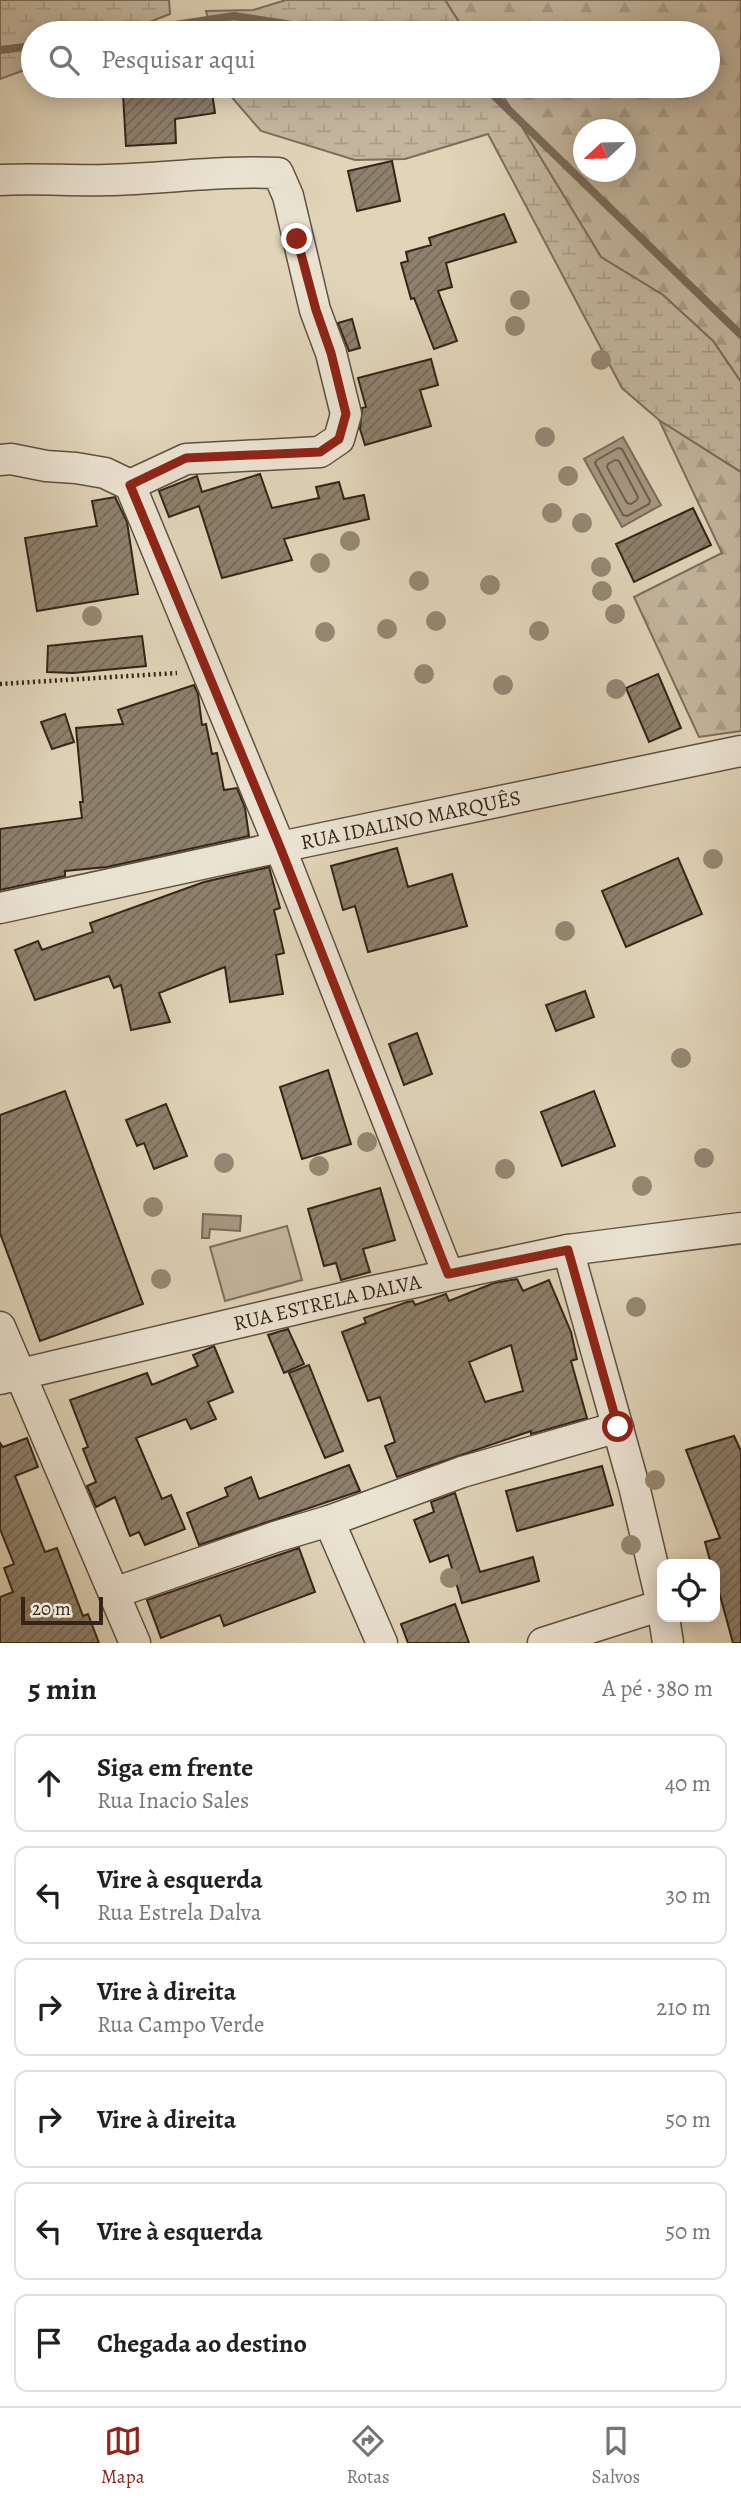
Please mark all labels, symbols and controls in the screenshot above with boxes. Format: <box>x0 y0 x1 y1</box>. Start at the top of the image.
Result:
search box <box>21 21 720 98</box>
icon: search <box>45 41 83 79</box>
text: Pesquisar aqui <box>101 42 256 77</box>
north arrow <box>573 119 636 182</box>
route end <box>281 223 312 254</box>
street label: RUA IDALINO MARQUÊS <box>298 783 523 856</box>
street label: RUA ESTRELA DALVA <box>230 1267 424 1337</box>
route start <box>602 1411 633 1442</box>
map controls <box>657 1559 720 1622</box>
button: locate <box>657 1559 720 1622</box>
scale bar <box>21 1594 103 1626</box>
text: 20 m <box>32 1596 71 1622</box>
text: 5 min <box>28 1669 97 1709</box>
text: A pé · 380 m <box>602 1673 713 1704</box>
text: Siga em frente <box>97 1750 253 1785</box>
icon: ahead <box>30 1764 68 1802</box>
text: 40 m <box>665 1768 711 1799</box>
text: Rua Inacio Sales <box>97 1785 249 1816</box>
text: Vire à esquerda <box>97 1862 263 1897</box>
icon: left <box>30 1876 68 1914</box>
text: 30 m <box>665 1880 711 1911</box>
text: Rua Estrela Dalva <box>97 1897 261 1928</box>
text: Vire à direita <box>97 1974 236 2009</box>
icon: right <box>30 1988 68 2026</box>
text: 210 m <box>656 1992 711 2023</box>
text: Rua Campo Verde <box>97 2009 264 2040</box>
icon: right <box>30 2100 68 2138</box>
text: Vire à direita <box>97 2102 236 2137</box>
text: 50 m <box>665 2104 711 2135</box>
icon: left <box>30 2212 68 2250</box>
text: Vire à esquerda <box>97 2214 263 2249</box>
text: 50 m <box>665 2216 711 2247</box>
icon: arrive <box>30 2324 68 2362</box>
text: Chegada ao destino <box>97 2326 307 2361</box>
tab: Mapa <box>101 2422 145 2490</box>
tab: Rotas <box>346 2422 390 2490</box>
tab: Salvos <box>592 2422 640 2490</box>

